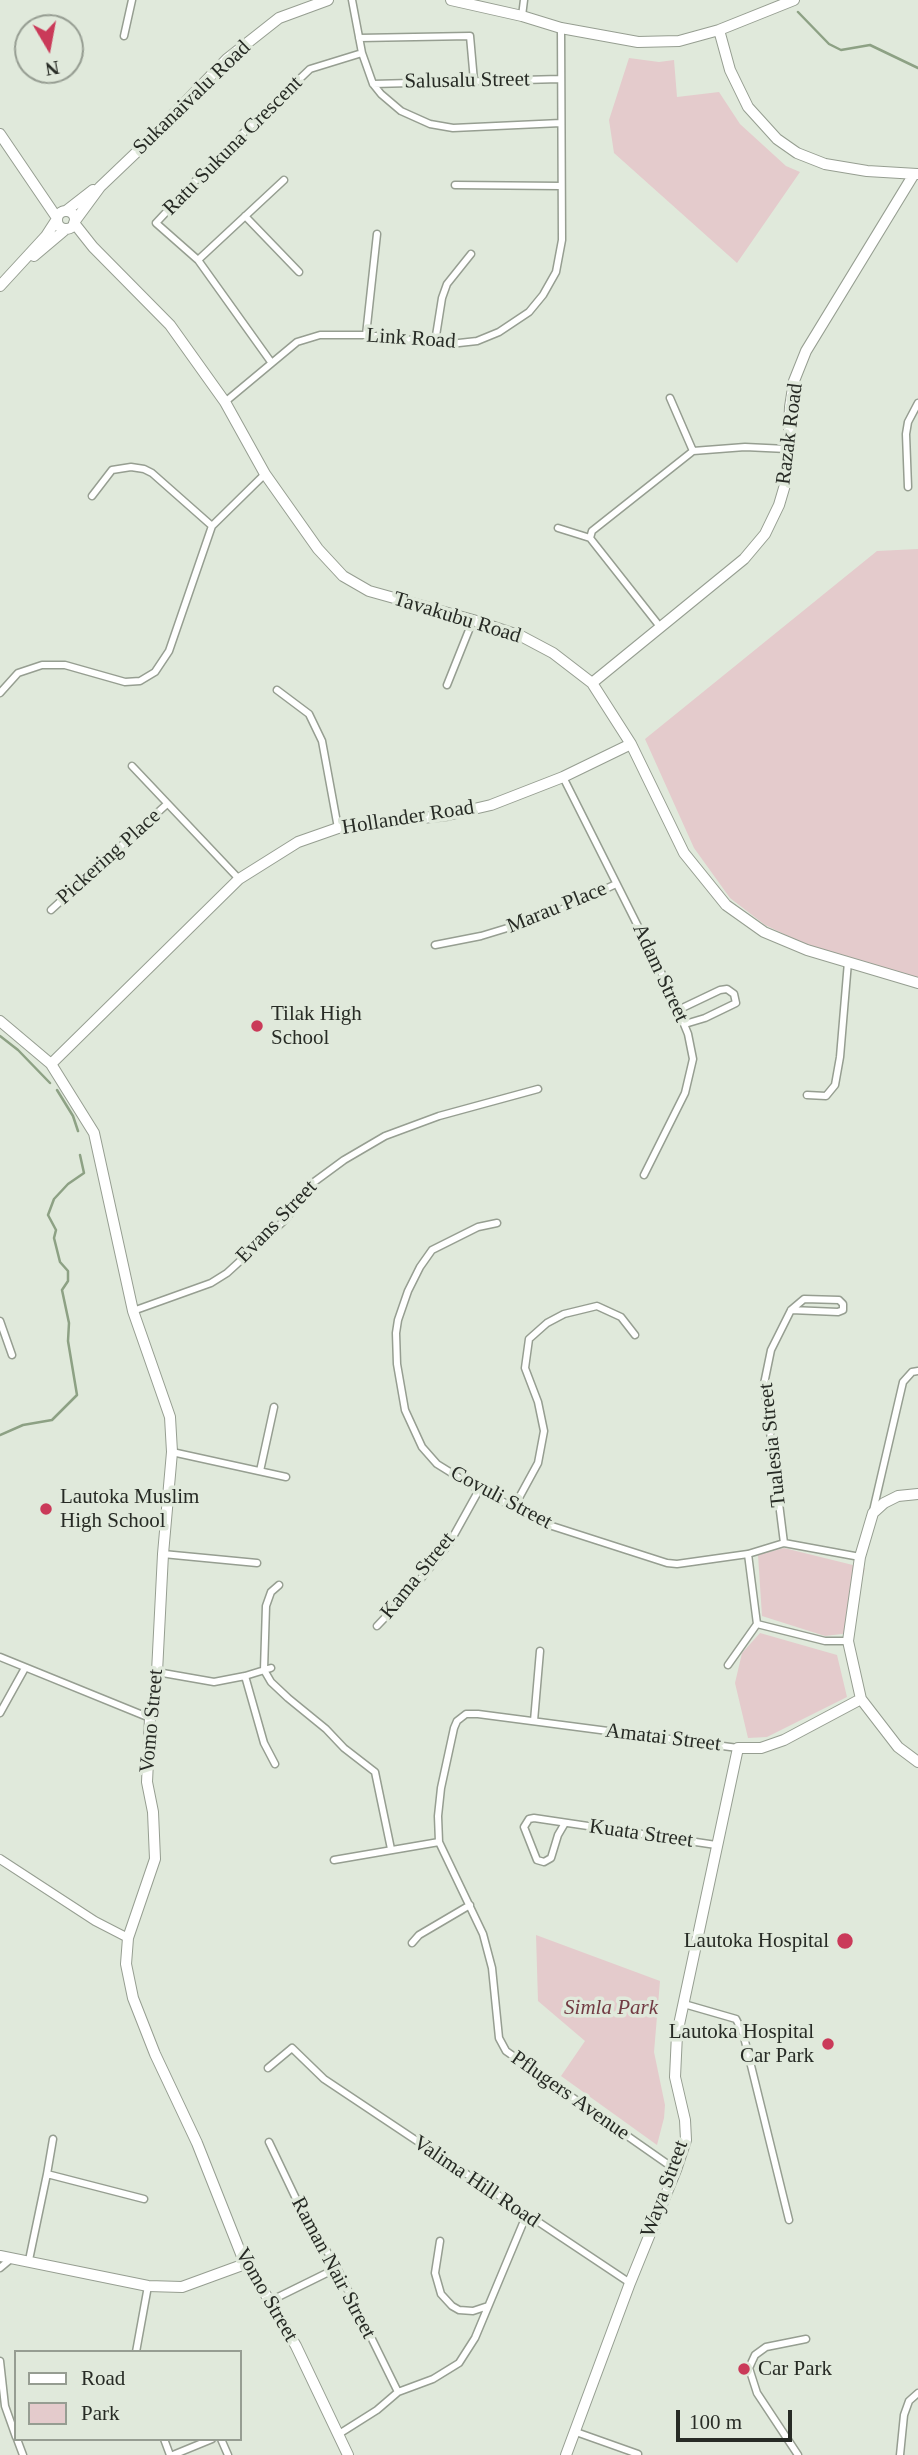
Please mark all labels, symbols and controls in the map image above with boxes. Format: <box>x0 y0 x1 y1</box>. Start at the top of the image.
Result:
north arrow <box>14 14 84 84</box>
street label: Sukanaivalu Road <box>128 36 256 160</box>
text: N <box>44 57 61 80</box>
street label: Salusalu Street <box>404 67 530 95</box>
street label: Ratu Sukuna Crescent <box>158 71 308 221</box>
street label: Link Road <box>366 323 456 355</box>
street label: Razak Road <box>771 382 809 486</box>
street label: Tavakubu Road <box>390 587 524 649</box>
street label: Hollander Road <box>340 795 476 841</box>
street label: Pickering Place <box>52 804 166 910</box>
street label: Marau Place <box>503 877 611 939</box>
street label: Adam Street <box>626 920 694 1026</box>
place label: Tilak High School <box>271 1001 362 1051</box>
marker: Tilak High School <box>249 1018 265 1034</box>
street label: Evans Street <box>231 1175 323 1269</box>
street label: Tualesia Street <box>754 1382 792 1508</box>
street label: Covuli Street <box>446 1461 556 1535</box>
place label: Lautoka Muslim High School <box>60 1484 199 1534</box>
marker: Lautoka Muslim High School <box>38 1501 54 1517</box>
street label: Kama Street <box>375 1528 461 1624</box>
street label: Vomo Street <box>135 1668 169 1774</box>
street label: Amatai Street <box>604 1718 722 1758</box>
street label: Kuata Street <box>588 1814 694 1854</box>
place label: Lautoka Hospital <box>684 1928 829 1954</box>
marker: Lautoka Hospital <box>835 1931 855 1951</box>
park label: Simla Park <box>564 1995 658 2021</box>
place label: Lautoka Hospital Car Park <box>669 2019 814 2069</box>
marker: Lautoka Hospital Car Park <box>820 2036 836 2052</box>
street label: Pflugers Avenue <box>506 2046 634 2146</box>
street label: Valima Hill Road <box>408 2130 544 2234</box>
street label: Waya Street <box>636 2137 694 2241</box>
street label: Raman Nair Street <box>285 2193 381 2343</box>
street label: Vomo Street <box>229 2244 303 2346</box>
legend <box>14 2350 242 2441</box>
place label: Car Park <box>758 2356 832 2382</box>
marker: Car Park <box>736 2361 752 2377</box>
text: Road <box>81 2366 125 2390</box>
scale bar <box>680 2396 796 2440</box>
text: Park <box>81 2401 120 2425</box>
text: 100 m <box>689 2410 742 2434</box>

